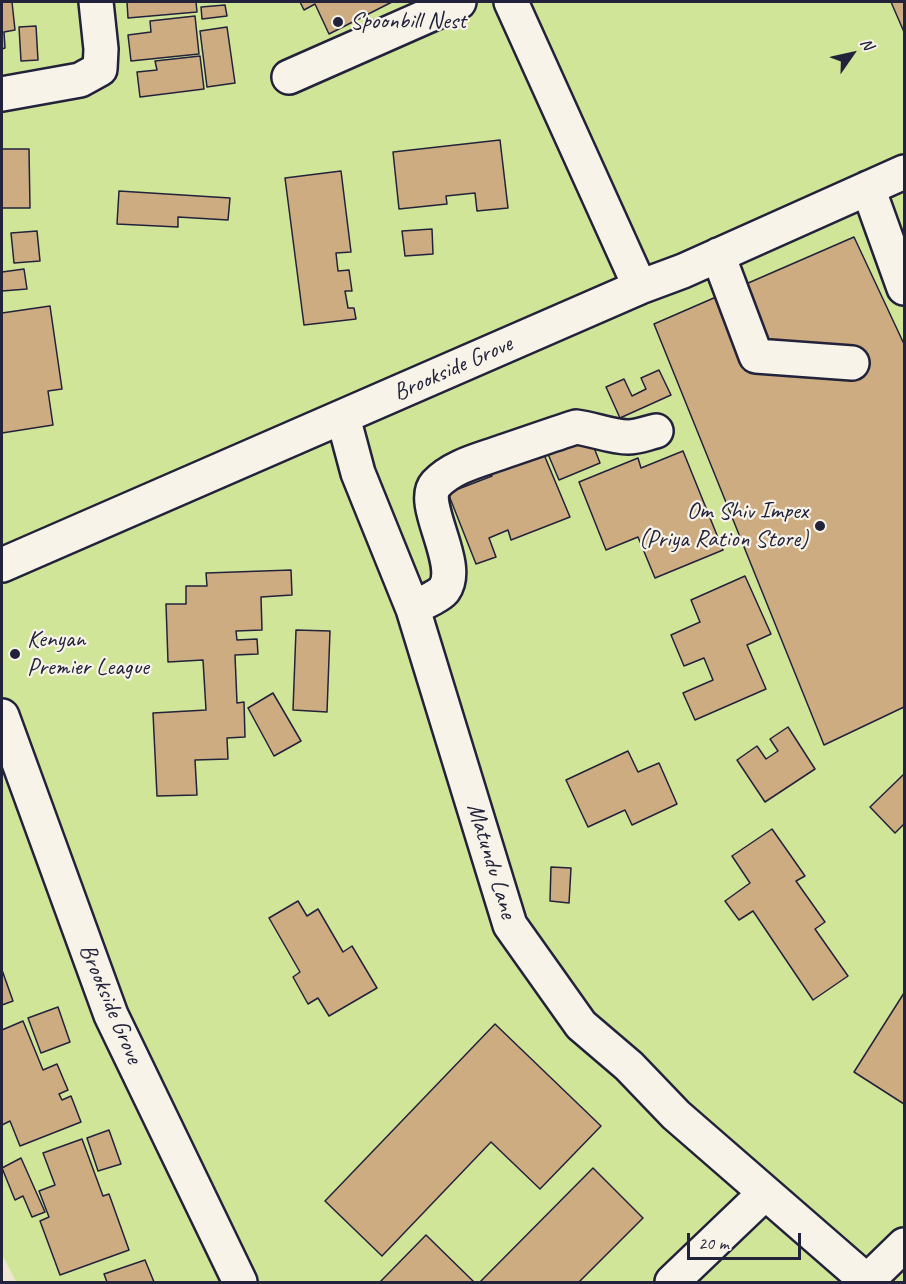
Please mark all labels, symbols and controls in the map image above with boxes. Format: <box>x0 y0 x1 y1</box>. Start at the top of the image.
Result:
place label: Spoonbill Nest <box>350 8 466 36</box>
marker: Spoonbill Nest <box>331 15 345 29</box>
north arrow <box>822 24 882 84</box>
text: N <box>856 34 878 54</box>
street label: Brookside Grove <box>389 330 517 408</box>
place label: Om Shiv Impex (Priya Ration Store) <box>639 498 808 554</box>
marker: Om Shiv Impex (Priya Ration Store) <box>813 519 827 533</box>
place label: Kenyan Premier League <box>27 626 149 682</box>
marker: Kenyan Premier League <box>8 647 22 661</box>
street label: Matundu Lane <box>460 800 522 922</box>
street label: Brookside Grove <box>72 940 148 1068</box>
scale bar <box>690 1221 804 1259</box>
text: 20 m <box>698 1232 729 1254</box>

